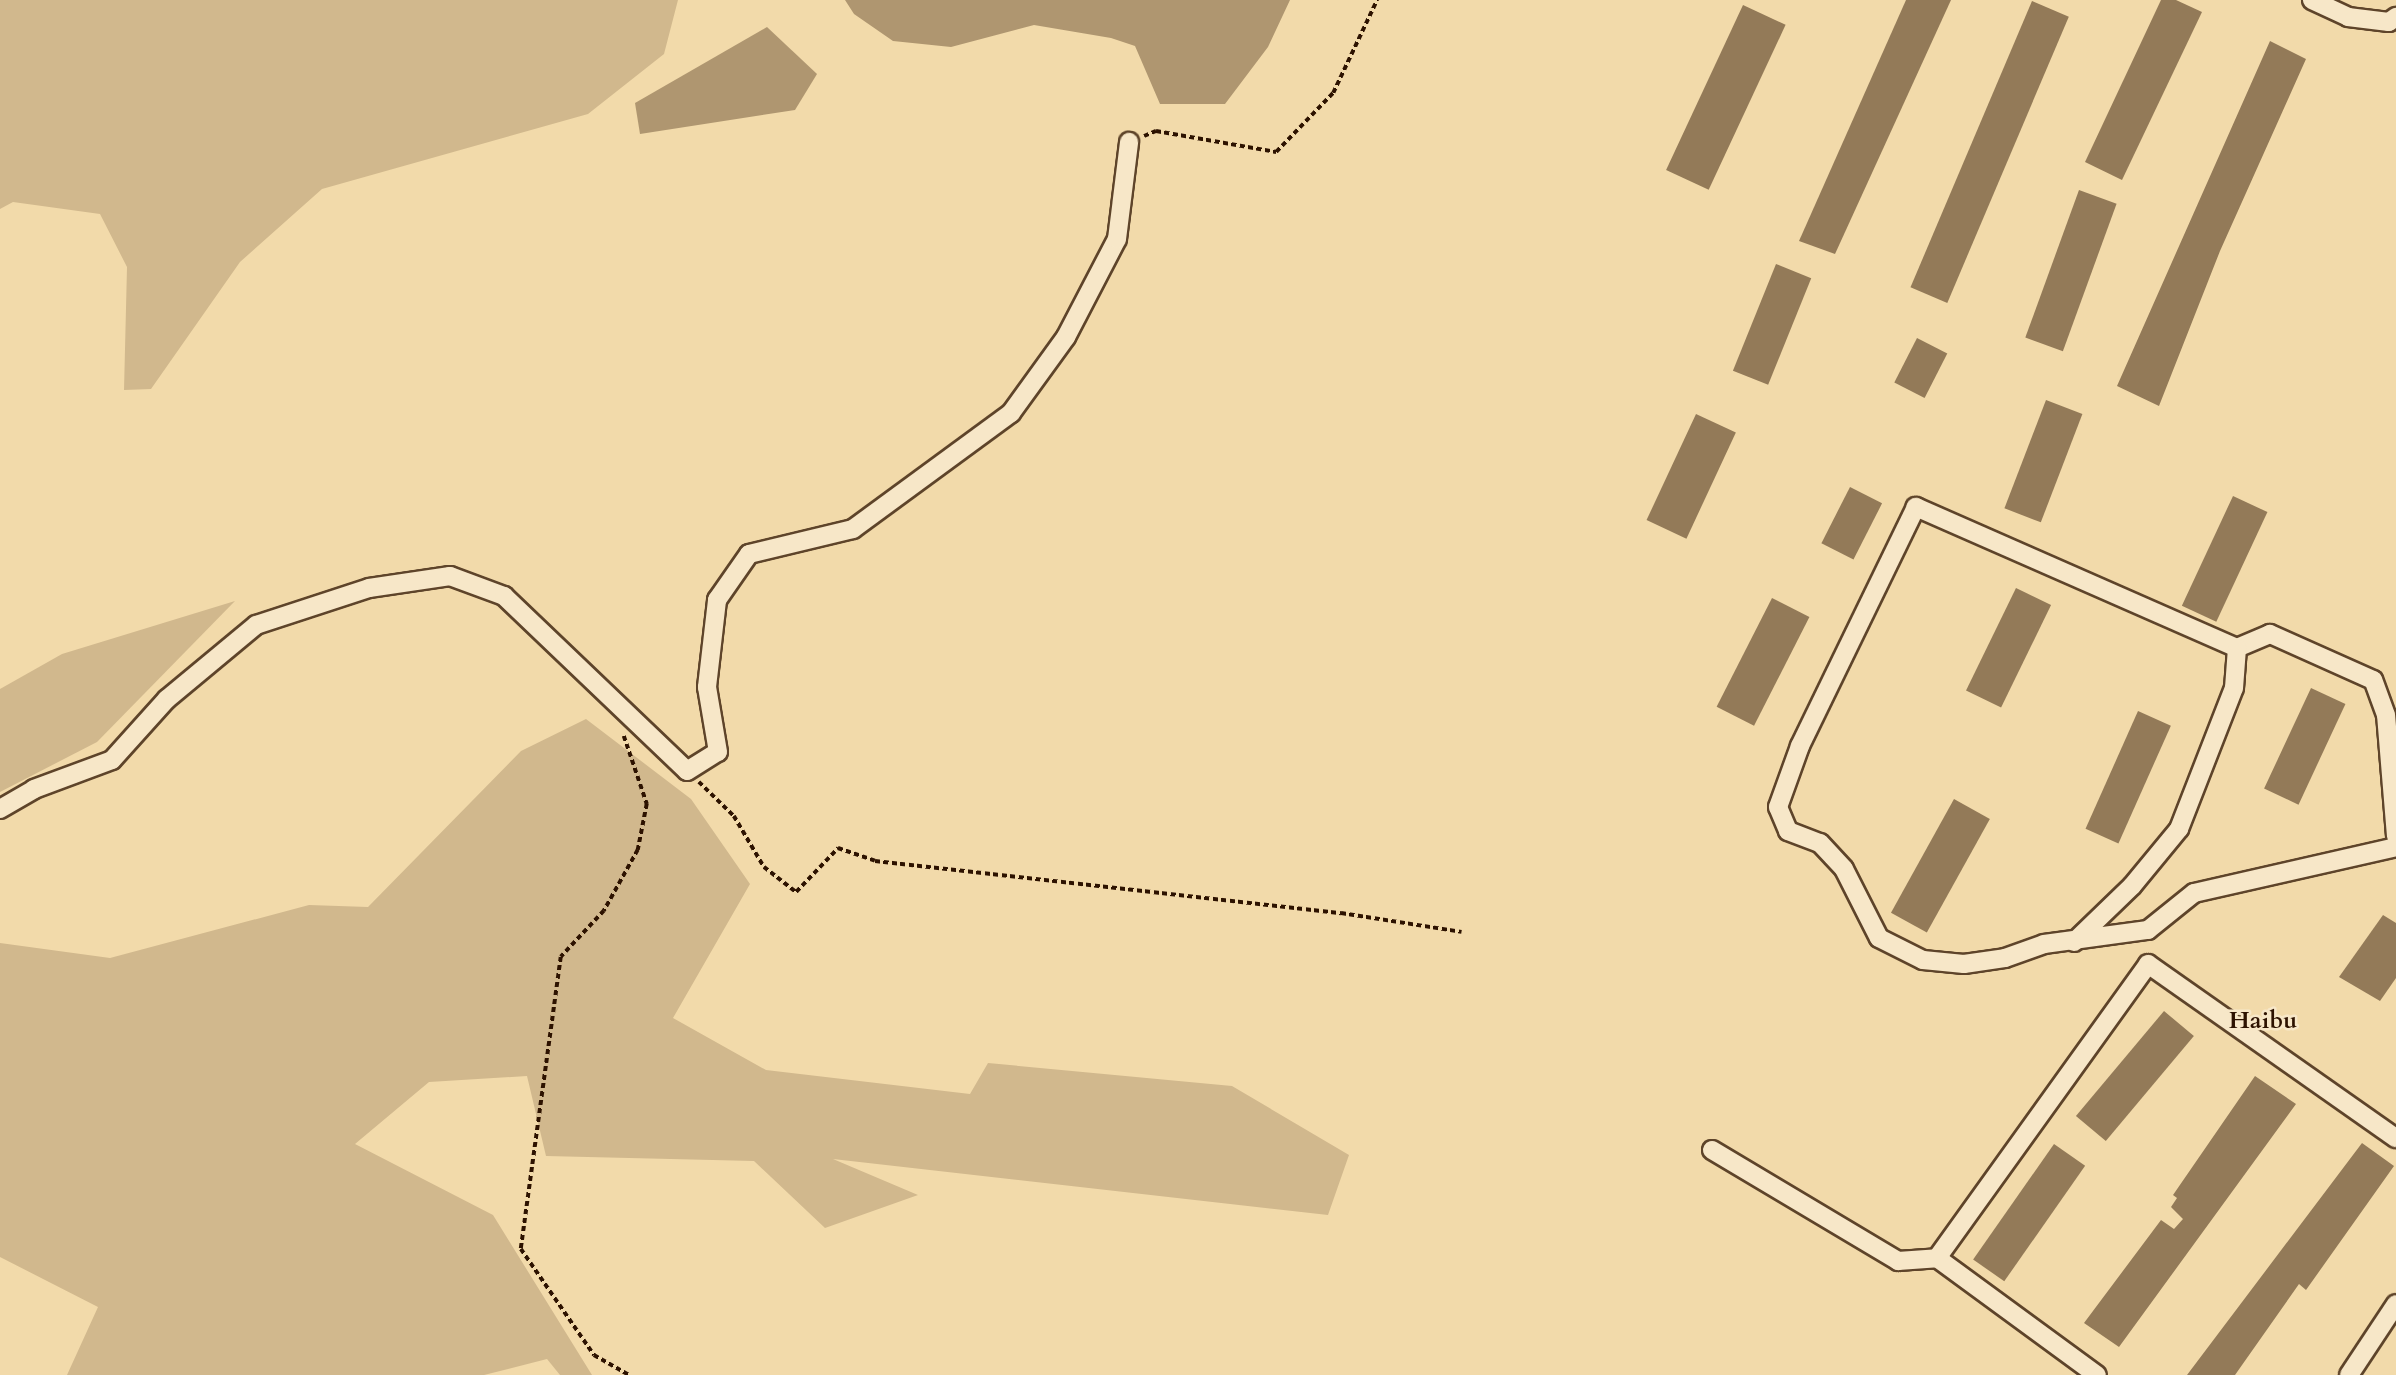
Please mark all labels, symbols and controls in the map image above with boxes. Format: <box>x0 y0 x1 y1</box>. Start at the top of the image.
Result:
district label: Haibu <box>2229 1007 2297 1035</box>

